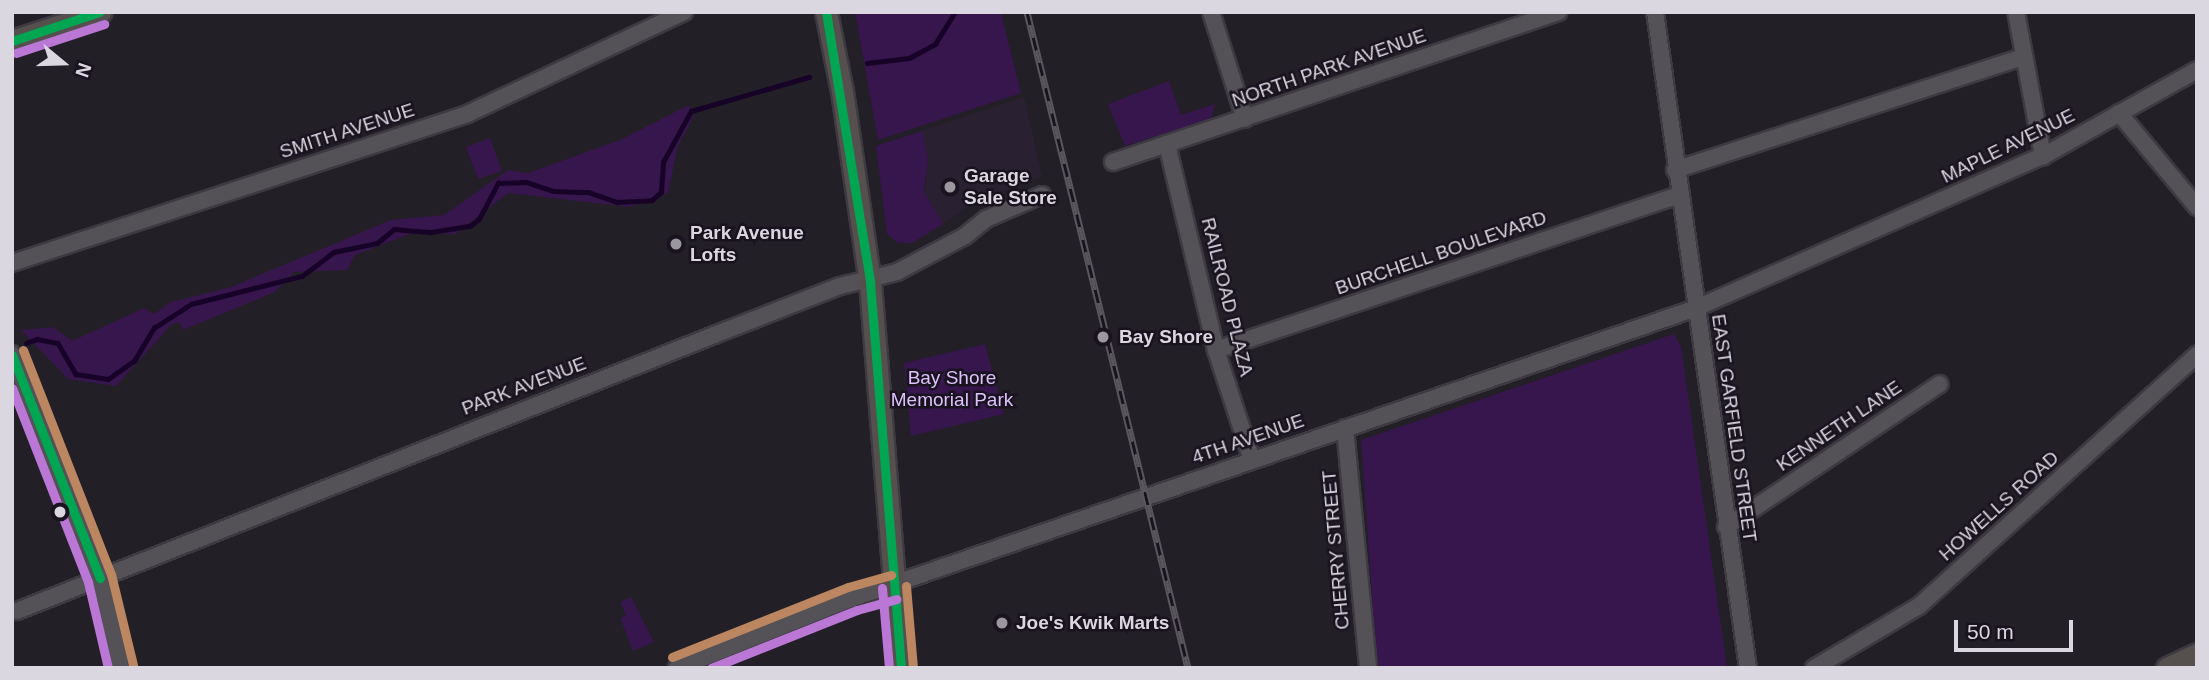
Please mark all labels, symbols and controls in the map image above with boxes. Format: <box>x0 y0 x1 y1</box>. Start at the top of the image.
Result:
street label: NORTH PARK AVENUE <box>1228 24 1430 112</box>
north arrow <box>28 28 98 98</box>
text: N <box>71 60 95 80</box>
street label: SMITH AVENUE <box>276 98 418 164</box>
street label: MAPLE AVENUE <box>1937 104 2079 188</box>
place label: Garage Sale Store <box>964 165 1057 209</box>
marker: Garage Sale Store <box>942 179 958 195</box>
street label: BURCHELL BOULEVARD <box>1332 206 1550 300</box>
street label: RAILROAD PLAZA <box>1196 215 1258 379</box>
place label: Park Avenue Lofts <box>690 222 804 266</box>
marker: Park Avenue Lofts <box>668 236 684 252</box>
street label: EAST GARFIELD STREET <box>1707 312 1761 544</box>
place label: Bay Shore <box>1119 326 1213 348</box>
marker: Bay Shore <box>1093 327 1113 347</box>
street label: PARK AVENUE <box>458 352 590 420</box>
park label: Bay Shore Memorial Park <box>891 367 1013 411</box>
street label: KENNETH LANE <box>1772 376 1906 476</box>
street label: 4TH AVENUE <box>1189 409 1307 469</box>
street label: HOWELLS ROAD <box>1934 446 2064 566</box>
street label: CHERRY STREET <box>1318 469 1354 631</box>
unlabelled marker <box>53 505 67 519</box>
scale bar <box>1957 606 2076 650</box>
place label: Joe's Kwik Marts <box>1016 612 1169 634</box>
marker: Joe's Kwik Marts <box>994 615 1010 631</box>
text: 50 m <box>1967 620 2014 643</box>

